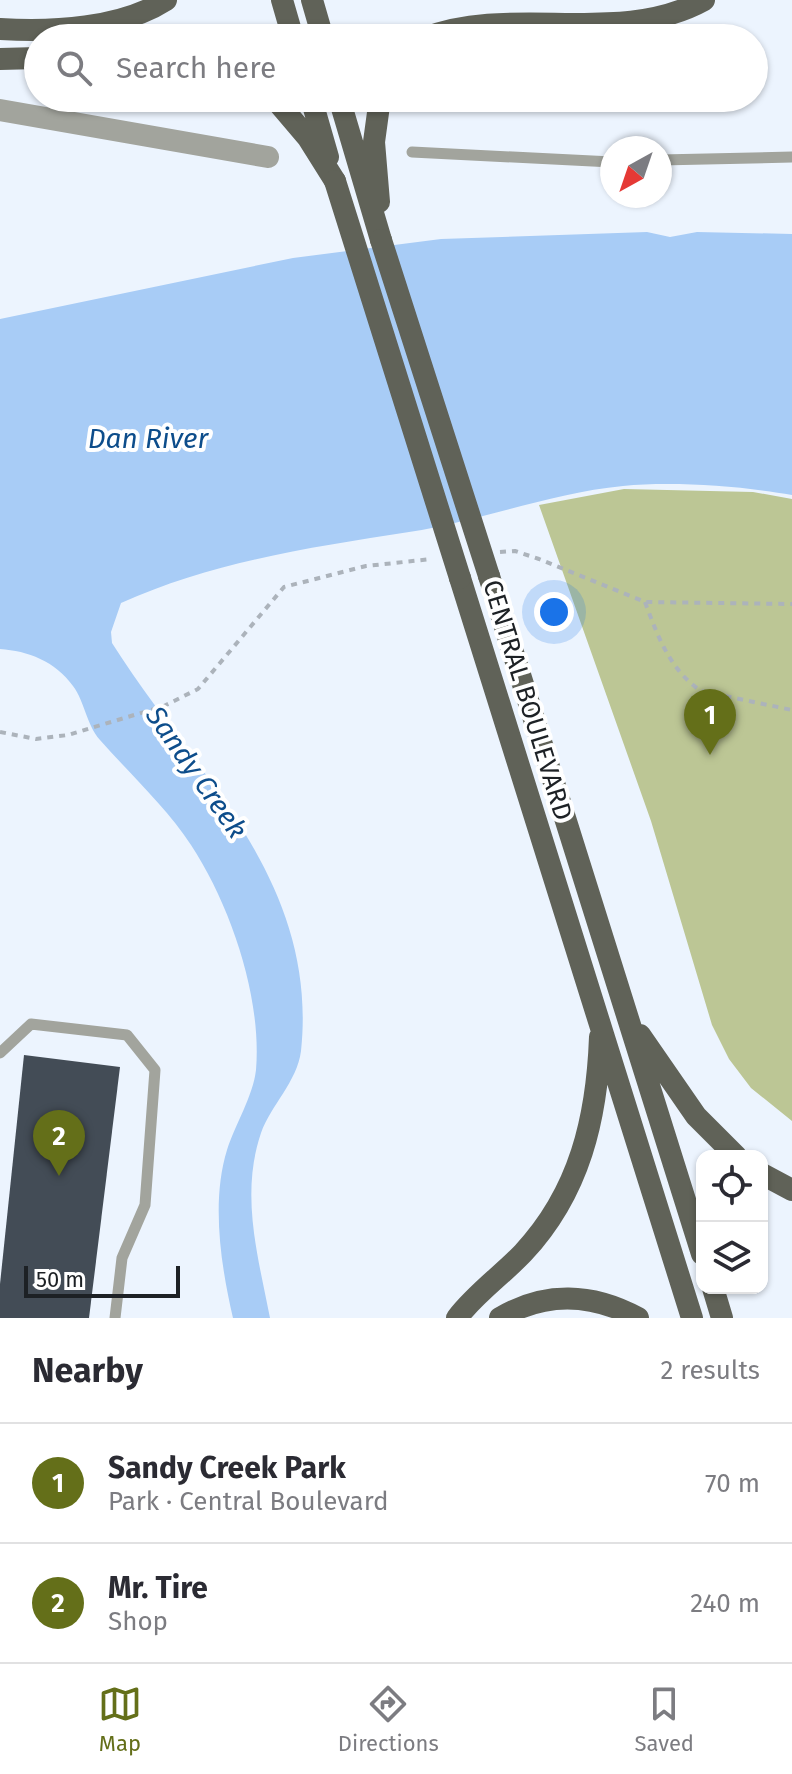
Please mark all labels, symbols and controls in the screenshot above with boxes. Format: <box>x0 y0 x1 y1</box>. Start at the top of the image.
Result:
search box <box>24 24 768 112</box>
icon: search <box>52 46 96 90</box>
text: Search here <box>116 50 276 86</box>
north arrow <box>600 136 672 208</box>
water label: Dan River <box>88 422 210 455</box>
street label: CENTRAL BOULEVARD <box>476 576 579 824</box>
your location <box>534 592 574 632</box>
pin: 1 <box>684 689 736 755</box>
water label: Sandy Creek <box>138 699 254 845</box>
pin: 2 <box>33 1110 85 1176</box>
map controls <box>696 1150 768 1294</box>
button: locate <box>696 1150 768 1222</box>
button: layers <box>696 1222 768 1294</box>
scale bar <box>24 1262 180 1298</box>
text: 50 m <box>36 1266 84 1293</box>
text: Nearby <box>32 1350 143 1391</box>
text: 2 results <box>660 1355 760 1386</box>
text: Sandy Creek Park <box>108 1450 346 1486</box>
text: 1 <box>52 1468 64 1499</box>
text: 70 m <box>705 1468 760 1499</box>
text: Park · Central Boulevard <box>108 1486 389 1517</box>
text: Mr. Tire <box>108 1570 208 1606</box>
text: 2 <box>51 1588 65 1619</box>
text: 240 m <box>690 1588 760 1619</box>
text: Shop <box>108 1606 168 1637</box>
tab: Map <box>98 1682 142 1757</box>
tab: Directions <box>338 1682 439 1757</box>
tab: Saved <box>635 1682 694 1757</box>

